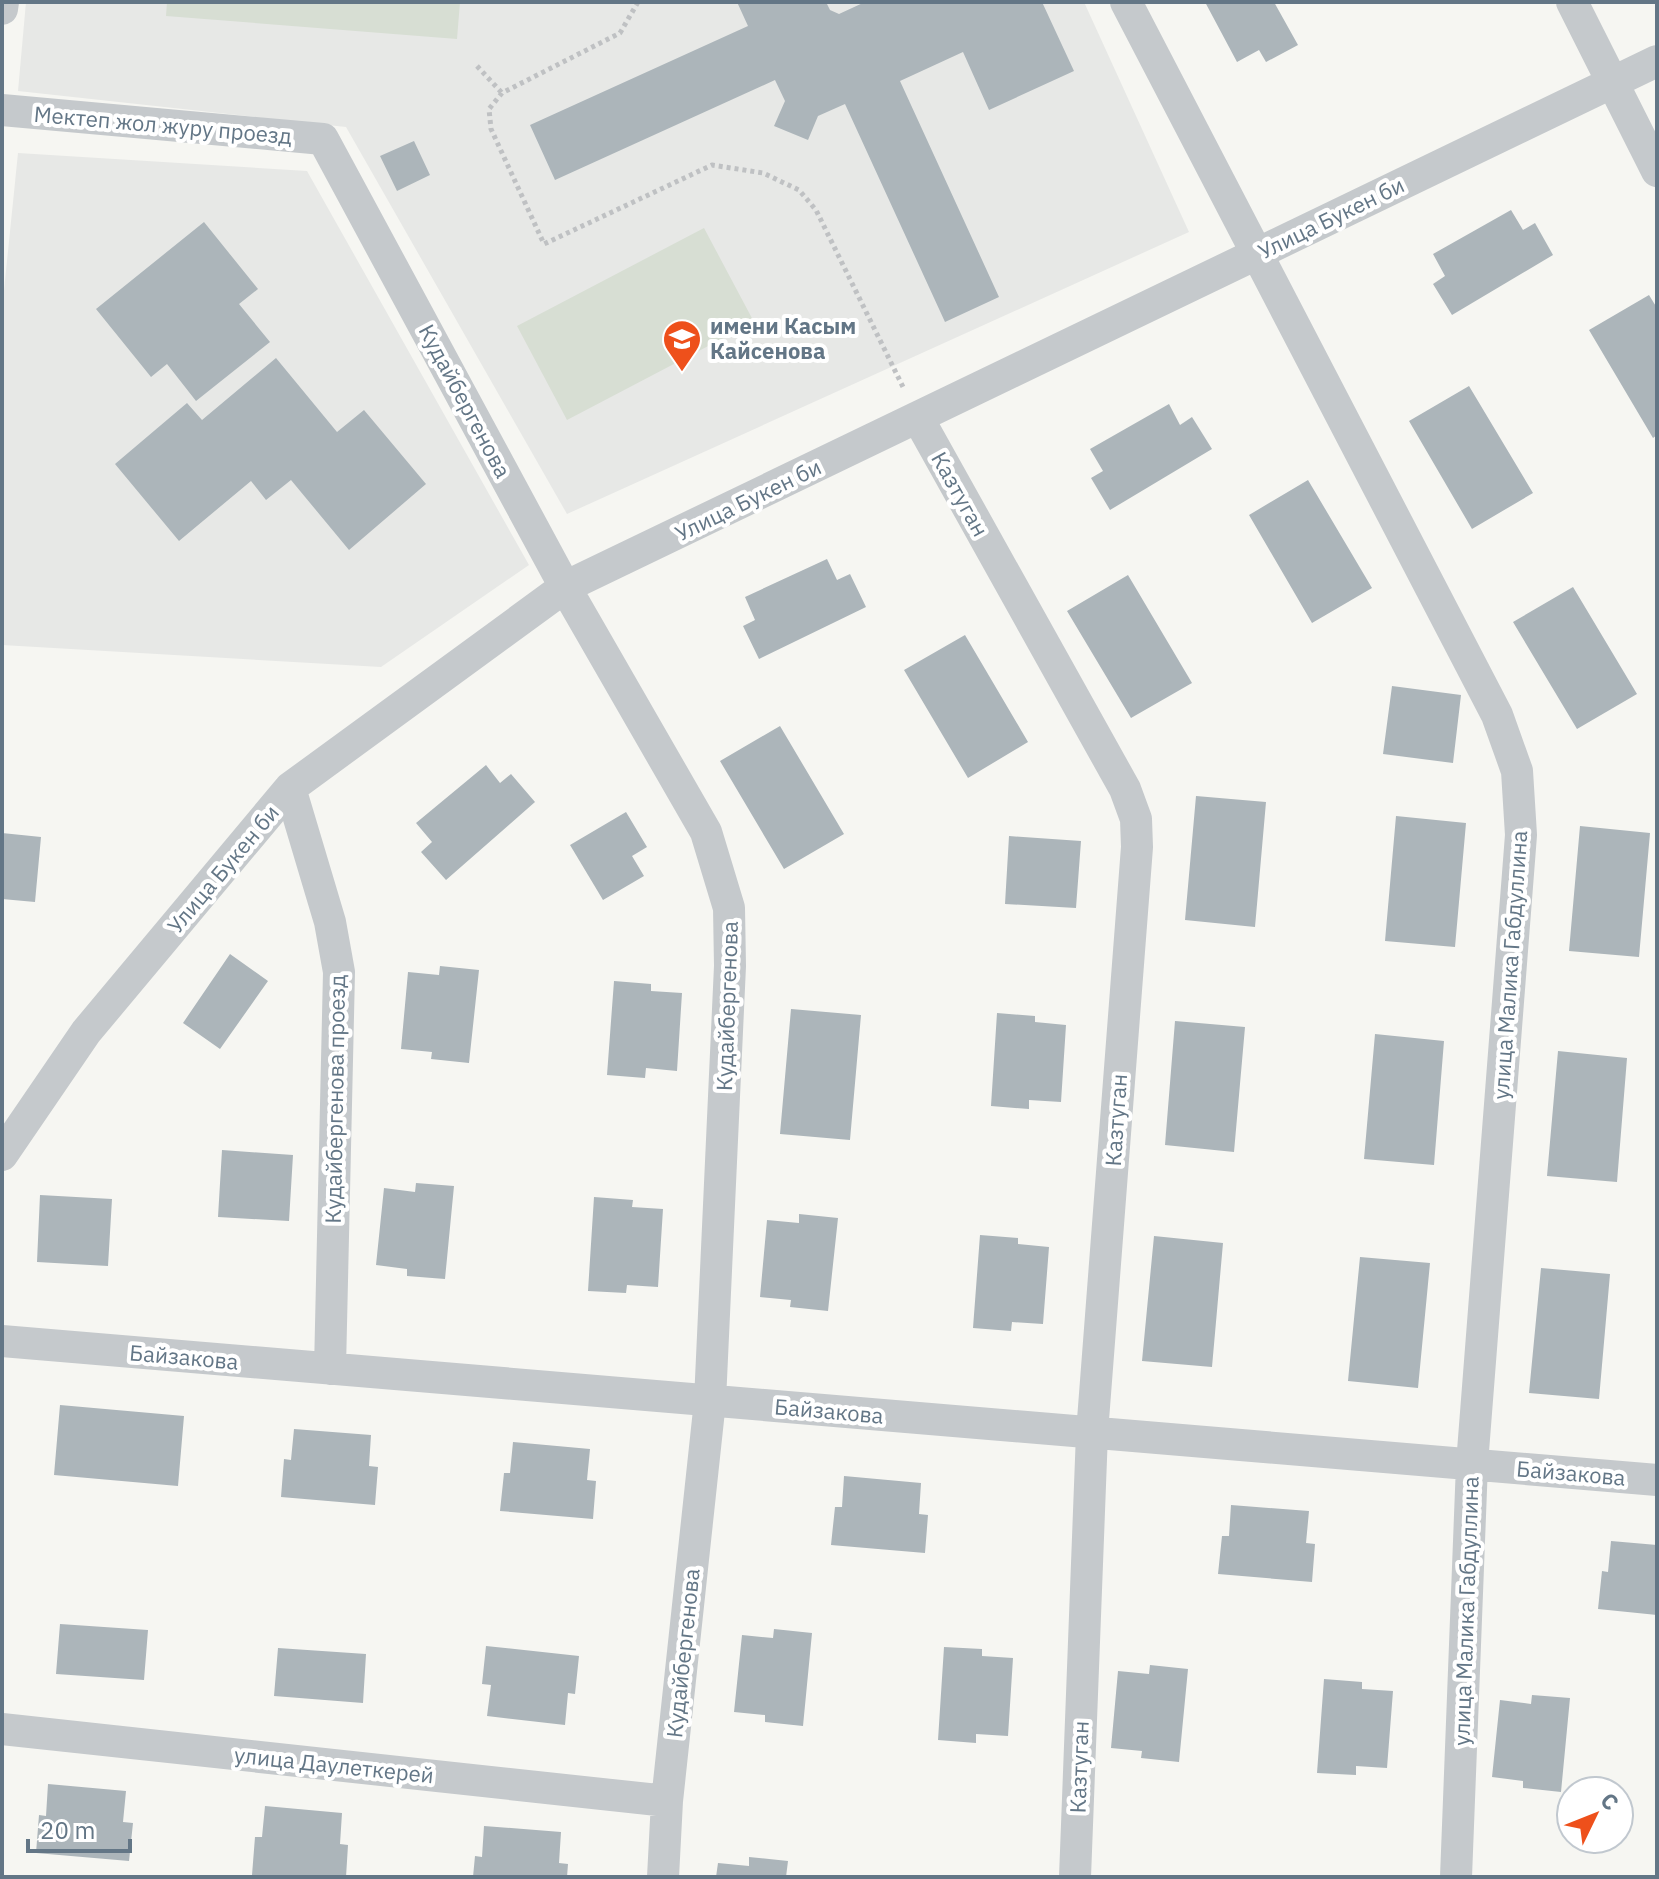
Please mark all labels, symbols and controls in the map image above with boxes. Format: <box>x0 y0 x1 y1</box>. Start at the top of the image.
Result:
street label: Мектеп жол журу проезд <box>33 99 293 150</box>
street label: Улица Букен би <box>1253 170 1409 265</box>
place label: имени Касым Кайсенова <box>710 311 856 365</box>
school or university icon: имени Касым Кайсенова <box>661 318 703 373</box>
street label: Кудайбергенова <box>413 319 518 483</box>
street label: Казтуган <box>925 446 996 541</box>
street label: Улица Букен би <box>670 452 826 547</box>
street label: Улица Букен би <box>160 798 285 939</box>
street label: улица Малика Габдуллина <box>1486 829 1533 1100</box>
street label: Кудайбергенова <box>709 920 744 1091</box>
street label: Кудайбергенова проезд <box>318 974 351 1224</box>
street label: Казтуган <box>1098 1073 1133 1167</box>
street label: Байзакова <box>128 1337 240 1376</box>
street label: Байзакова <box>773 1391 885 1430</box>
street label: Байзакова <box>1515 1453 1627 1492</box>
street label: улица Малика Габдуллина <box>1446 1476 1485 1746</box>
street label: Кудайбергенова <box>659 1567 706 1739</box>
street label: Казтуган <box>1062 1720 1095 1814</box>
street label: улица Даулеткерей <box>233 1740 435 1789</box>
north arrow <box>1555 1775 1635 1855</box>
text: С <box>1595 1786 1625 1816</box>
scale bar <box>28 1803 130 1853</box>
text: 20 m <box>40 1814 95 1846</box>

